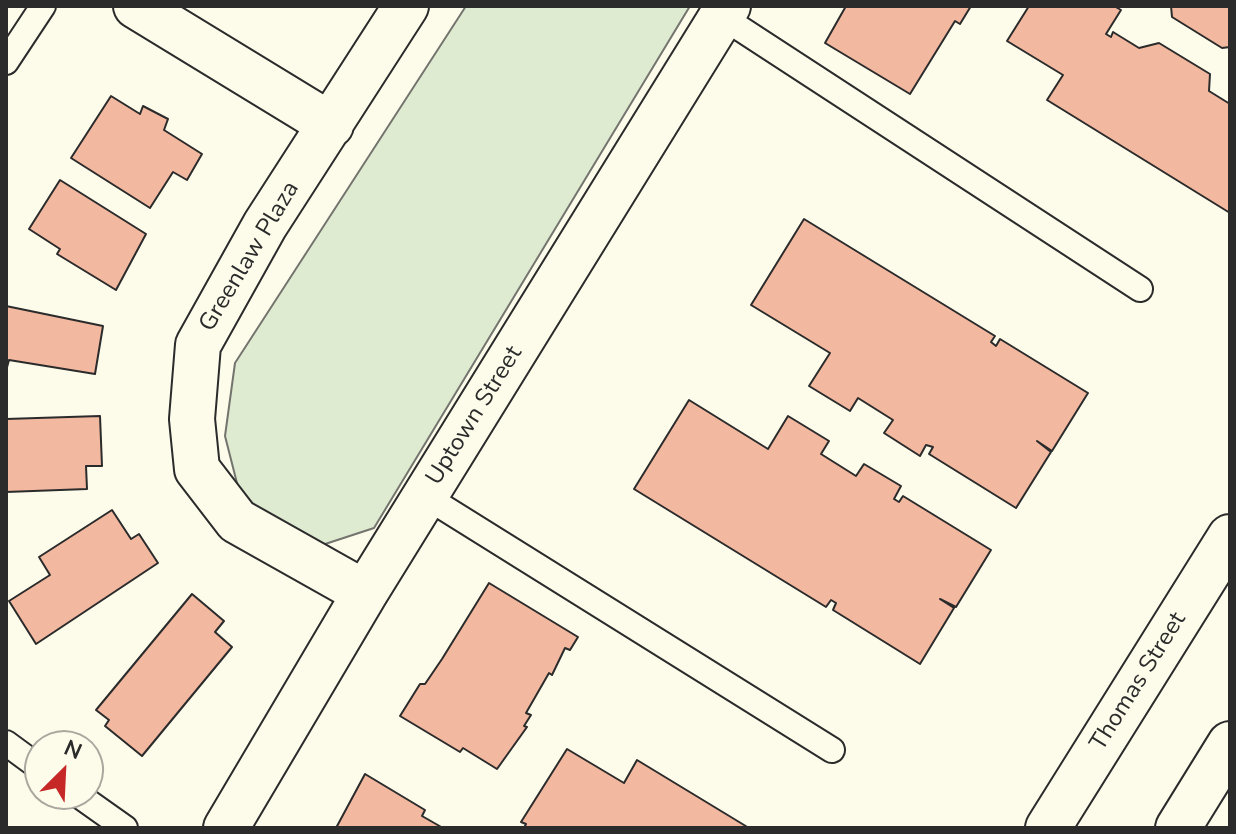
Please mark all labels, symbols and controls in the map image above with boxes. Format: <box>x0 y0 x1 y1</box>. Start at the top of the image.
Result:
street label: Greenlaw Plaza <box>194 177 306 337</box>
street label: Uptown Street <box>421 341 529 491</box>
street label: Thomas Street <box>1085 607 1193 757</box>
north arrow <box>24 730 104 810</box>
text: N <box>59 733 87 767</box>

